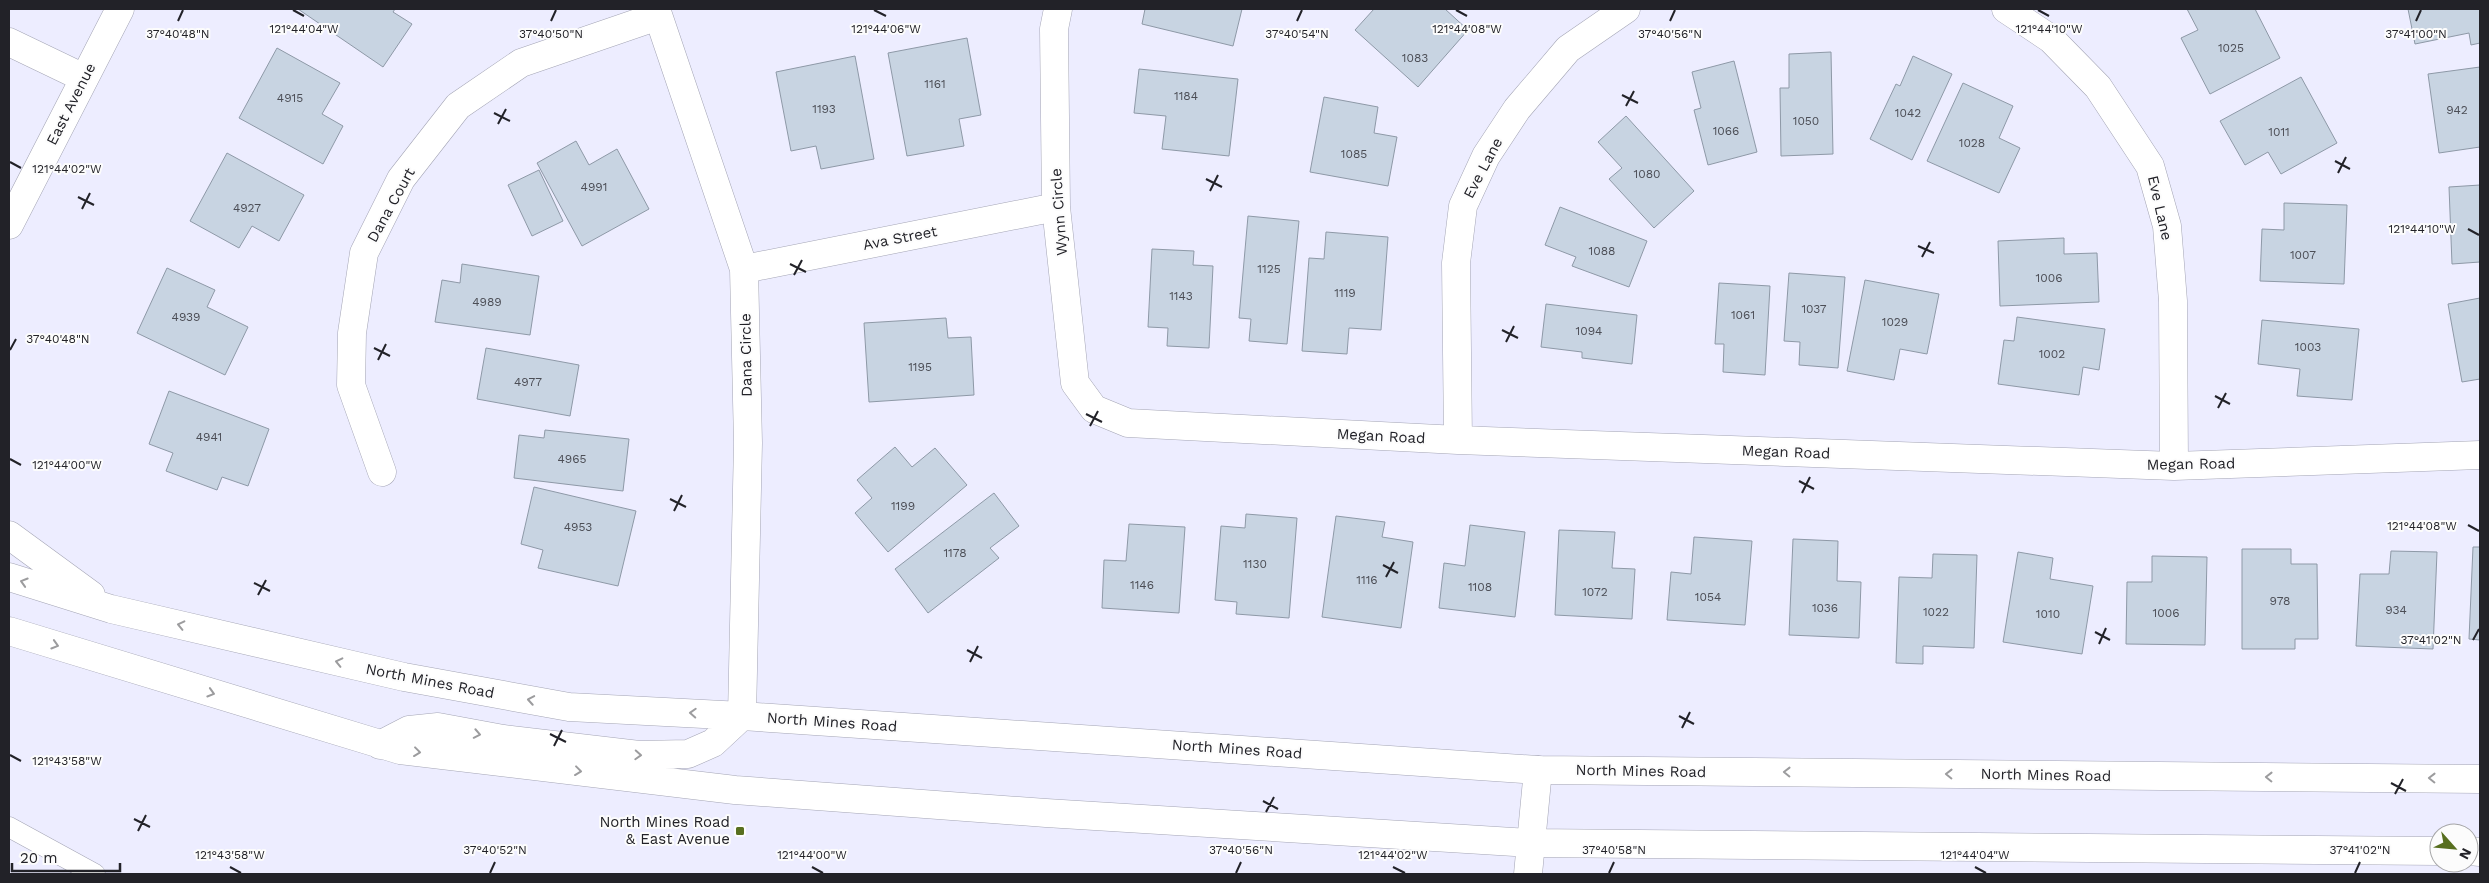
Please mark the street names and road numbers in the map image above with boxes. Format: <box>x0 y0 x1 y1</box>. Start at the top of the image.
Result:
street label: East Avenue <box>43 60 99 148</box>
street label: Eve Lane <box>1460 135 1506 201</box>
street label: Dana Court <box>363 164 419 245</box>
street label: Wynn Circle <box>1047 168 1071 256</box>
street label: Eve Lane <box>2144 174 2176 242</box>
street label: Ava Street <box>861 222 939 254</box>
street label: Dana Circle <box>736 313 756 397</box>
street label: Megan Road <box>1336 425 1426 447</box>
street label: Megan Road <box>1741 441 1831 463</box>
street label: Megan Road <box>2146 454 2236 474</box>
street label: North Mines Road <box>364 660 496 702</box>
street label: North Mines Road <box>766 708 898 736</box>
street label: North Mines Road <box>1171 735 1303 763</box>
street label: North Mines Road <box>1576 761 1706 781</box>
street label: North Mines Road <box>1981 765 2111 785</box>

